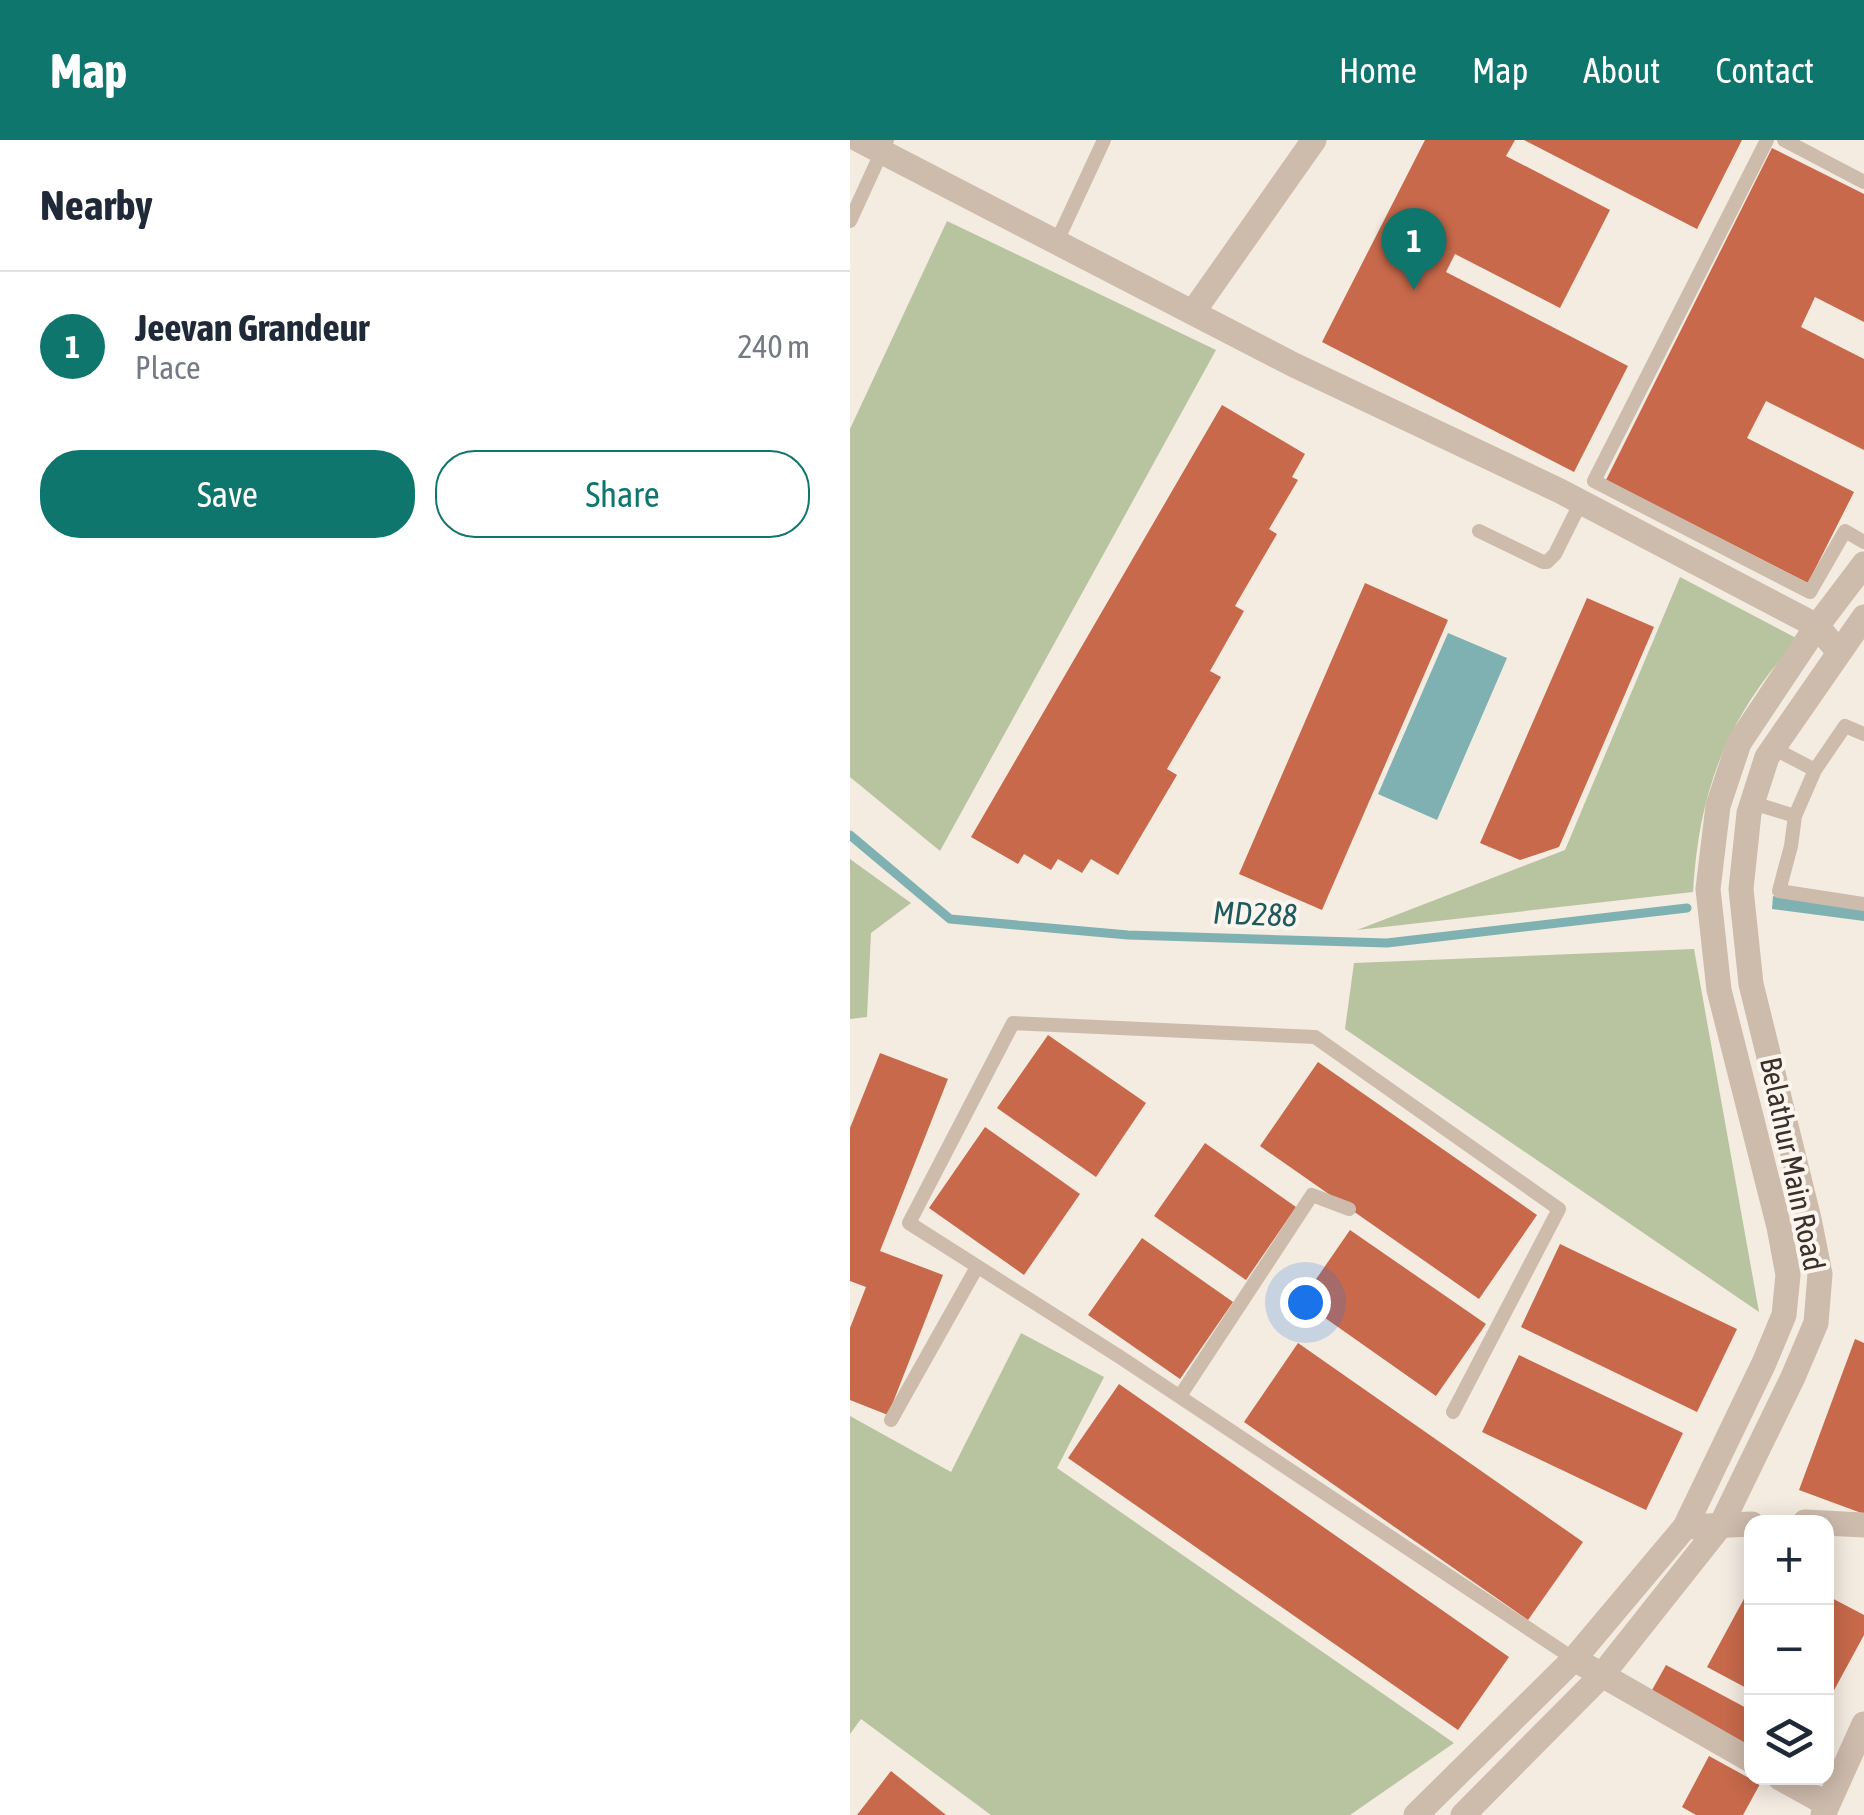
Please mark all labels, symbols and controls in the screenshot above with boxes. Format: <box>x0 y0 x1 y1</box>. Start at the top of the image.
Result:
text: Map <box>50 43 127 98</box>
text: Home <box>1339 50 1417 90</box>
text: Map <box>1472 50 1528 90</box>
text: About <box>1583 50 1660 90</box>
text: Contact <box>1715 50 1814 90</box>
text: Nearby <box>40 181 153 229</box>
pin: 1 <box>1382 208 1446 290</box>
text: Jeevan Grandeur <box>135 306 369 349</box>
text: 1 <box>65 328 80 365</box>
text: 240 m <box>737 328 810 365</box>
text: Place <box>135 349 200 386</box>
button: Save <box>40 450 415 538</box>
button: Share <box>435 450 810 538</box>
water label: MD288 <box>1212 894 1298 933</box>
street label: Belathur Main Road <box>1754 1054 1832 1274</box>
your location <box>1280 1277 1331 1328</box>
map controls <box>1744 1515 1834 1785</box>
button: + <box>1744 1515 1834 1605</box>
button: − <box>1744 1605 1834 1695</box>
button: layers <box>1744 1695 1834 1785</box>

